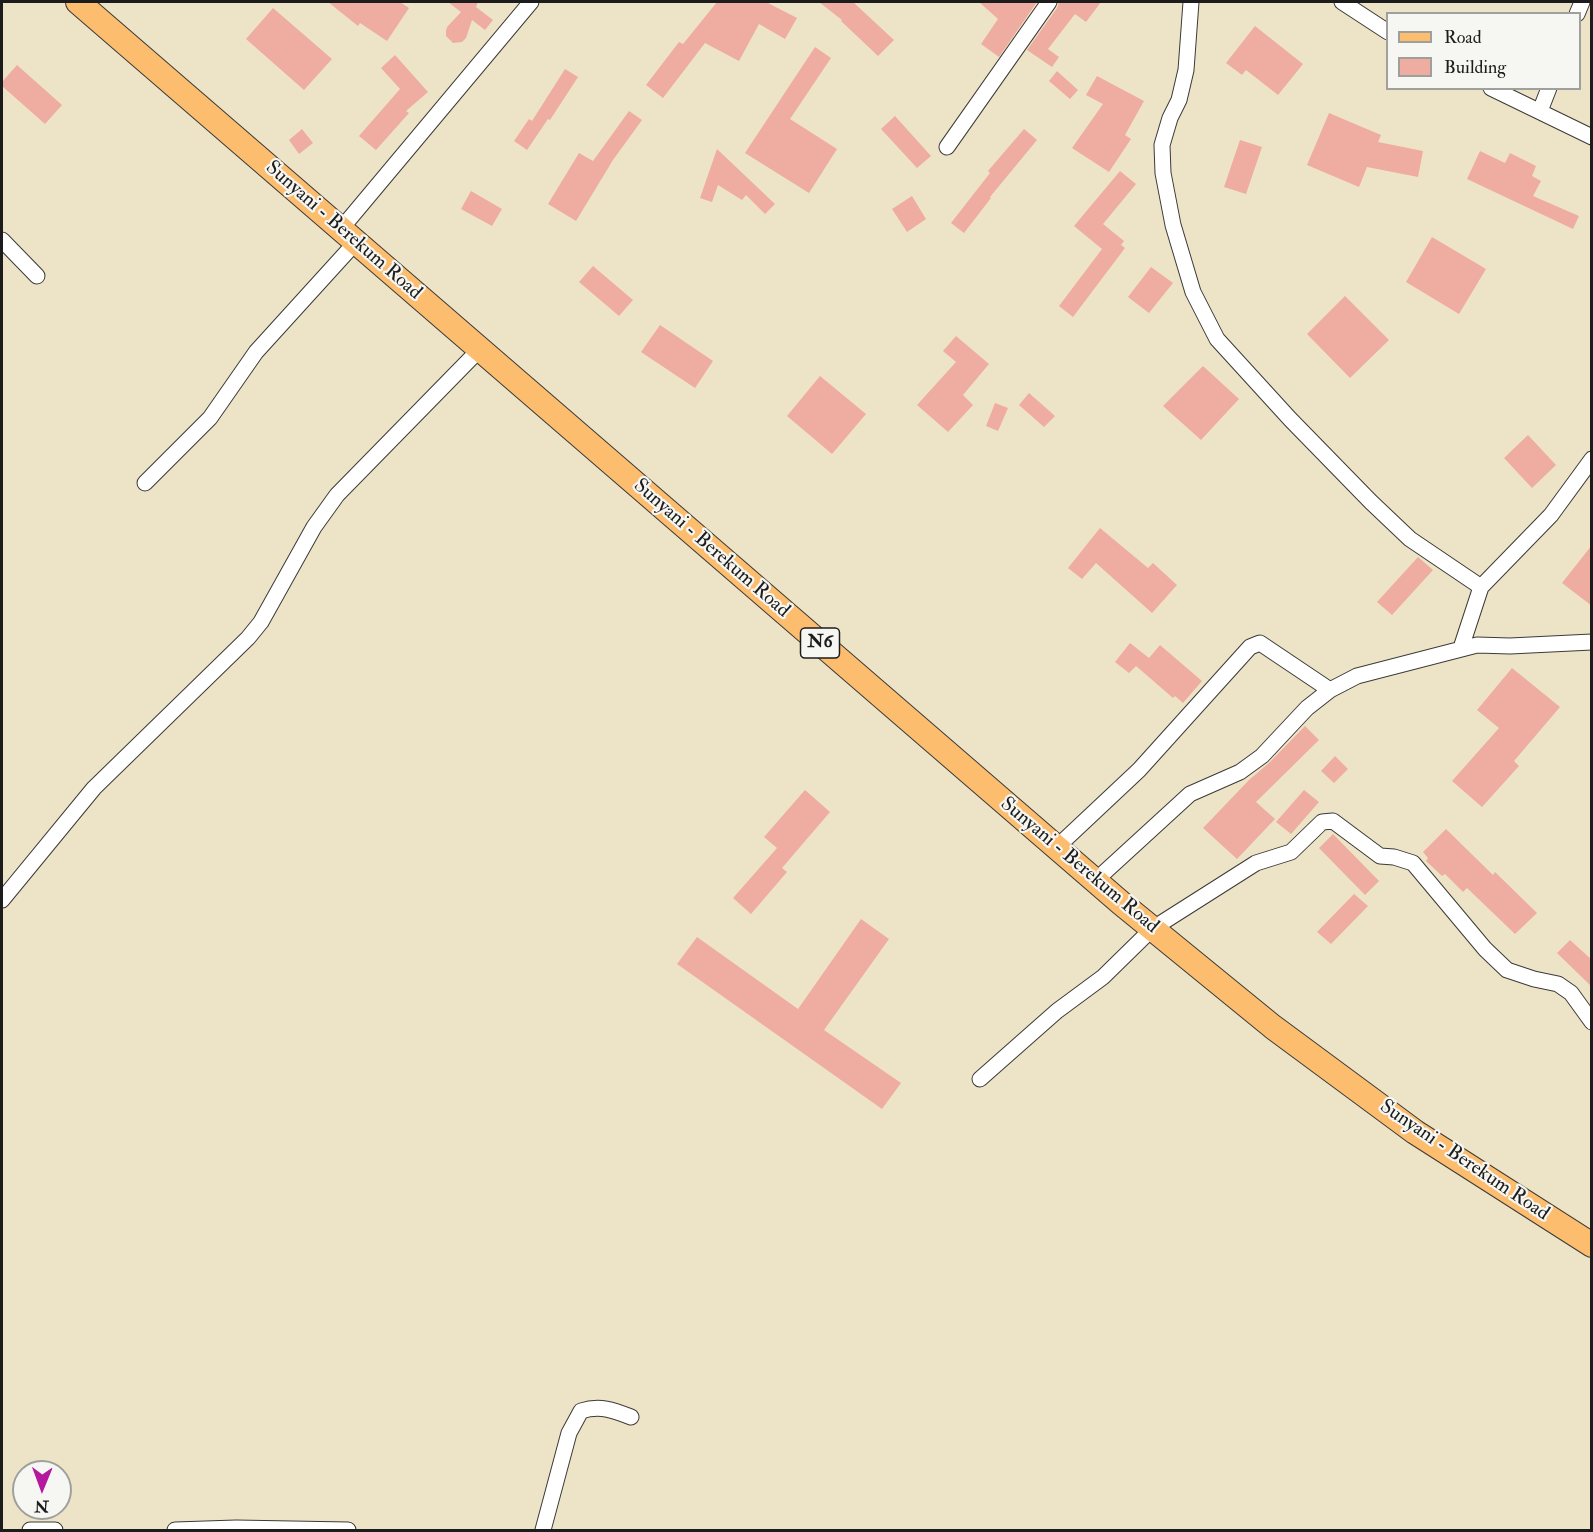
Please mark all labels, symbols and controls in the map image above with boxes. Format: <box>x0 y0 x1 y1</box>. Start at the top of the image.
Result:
legend <box>1386 12 1581 90</box>
text: Road <box>1444 26 1482 49</box>
text: Building <box>1444 56 1506 79</box>
street label: Sunyani - Berekum Road <box>260 157 426 305</box>
street label: Sunyani - Berekum Road <box>628 475 794 623</box>
road number: N6 <box>800 628 840 658</box>
street label: Sunyani - Berekum Road <box>995 793 1163 939</box>
street label: Sunyani - Berekum Road <box>1375 1095 1553 1227</box>
north arrow <box>12 1460 72 1520</box>
text: N <box>34 1496 49 1516</box>

